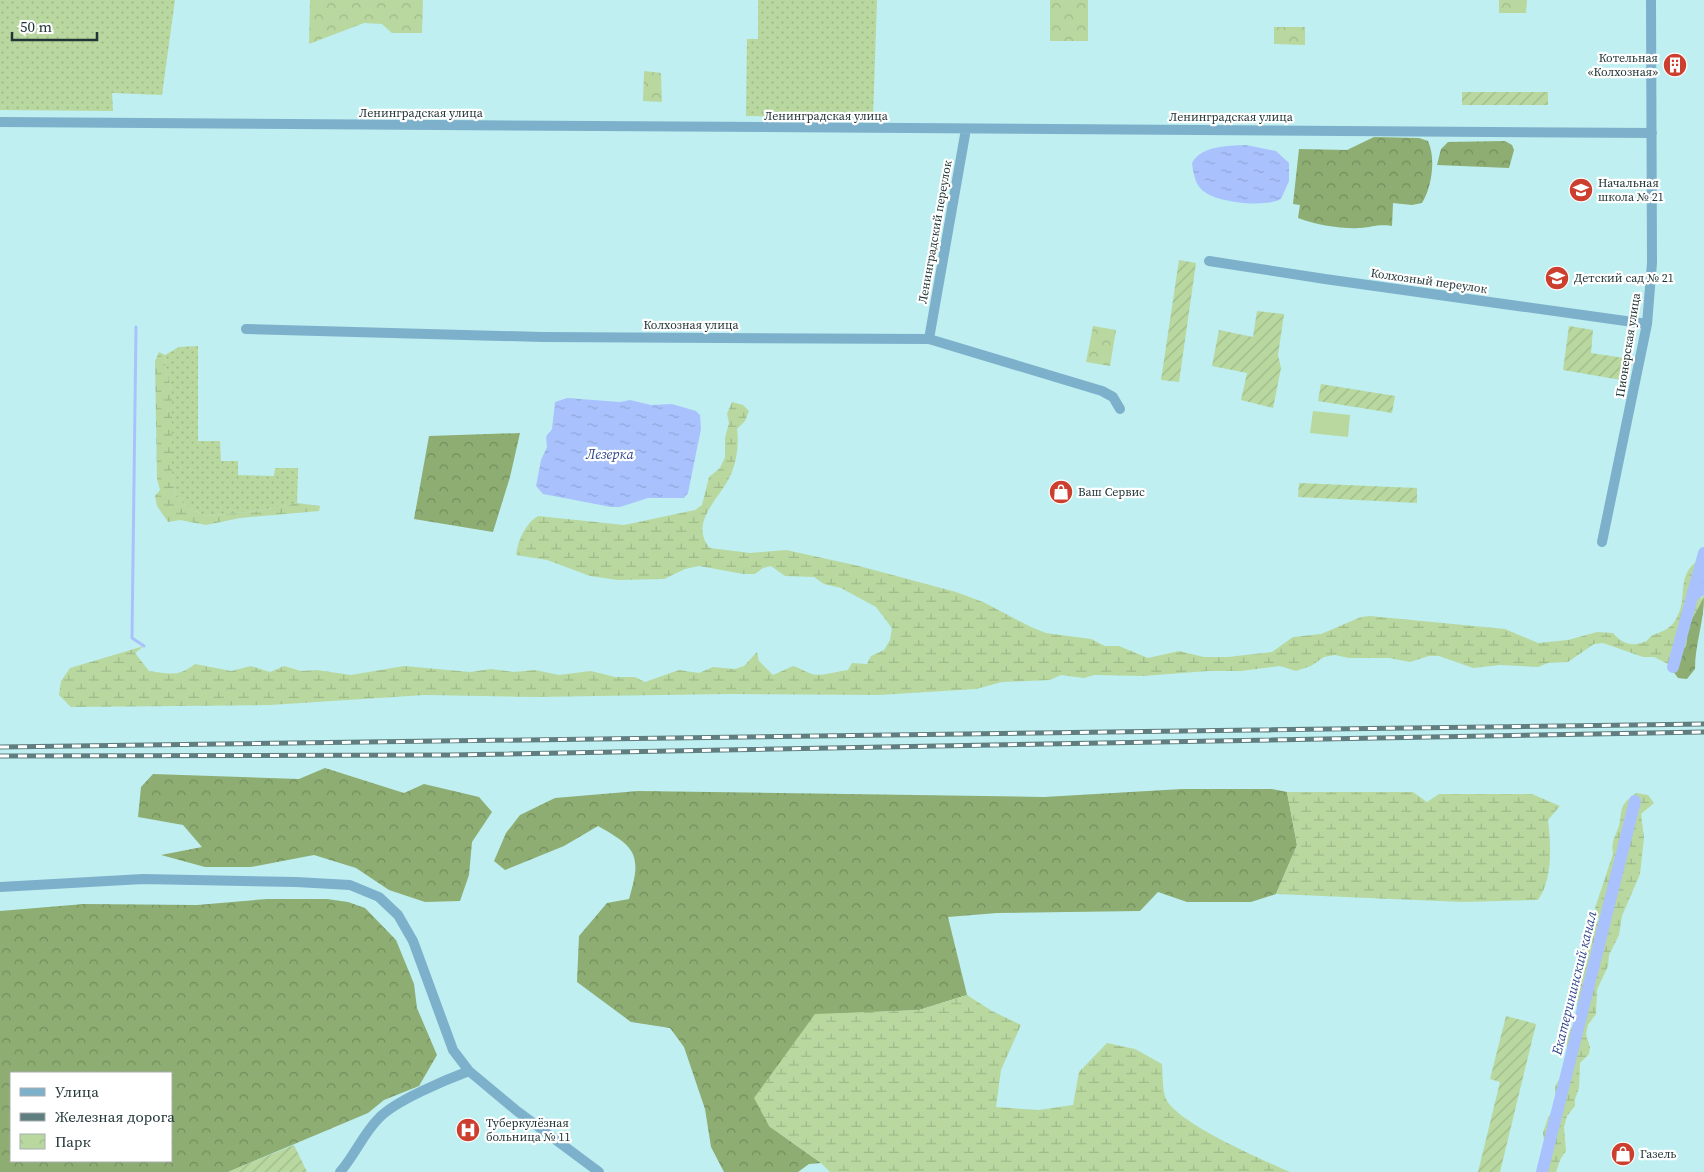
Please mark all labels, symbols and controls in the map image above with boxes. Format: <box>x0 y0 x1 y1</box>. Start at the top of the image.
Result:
scale bar <box>12 10 98 42</box>
text: 50 m <box>20 16 52 37</box>
place label: Котельная «Колхозная» <box>1588 50 1658 80</box>
building icon: Котельная «Колхозная» <box>1662 52 1688 78</box>
street label: Ленинградская улица <box>359 105 484 121</box>
street label: Ленинградская улица <box>764 108 889 124</box>
street label: Ленинградская улица <box>1169 109 1294 125</box>
street label: Ленинградский переулок <box>915 159 956 305</box>
place label: Начальная школа № 21 <box>1598 175 1664 205</box>
school or university icon: Начальная школа № 21 <box>1568 177 1594 203</box>
street label: Колхозный переулок <box>1370 265 1489 297</box>
school or university icon: Детский сад № 21 <box>1544 265 1570 291</box>
place label: Детский сад № 21 <box>1574 270 1674 286</box>
street label: Пионерская улица <box>1612 291 1644 398</box>
street label: Колхозная улица <box>643 317 739 333</box>
water label: Лезерка <box>585 444 634 464</box>
shop icon: Ваш Сервис <box>1048 479 1074 505</box>
place label: Ваш Сервис <box>1078 484 1145 500</box>
water label: Екатерининский канал <box>1546 909 1602 1058</box>
legend <box>10 1072 172 1162</box>
text: Улица <box>55 1081 99 1102</box>
text: Железная дорога <box>55 1106 175 1127</box>
place label: Туберкулёзная больница № 11 <box>486 1115 570 1145</box>
hospital icon: Туберкулёзная больница № 11 <box>455 1117 481 1143</box>
text: Парк <box>55 1131 91 1152</box>
shop icon: Газель <box>1610 1141 1636 1167</box>
place label: Газель <box>1640 1146 1676 1162</box>

